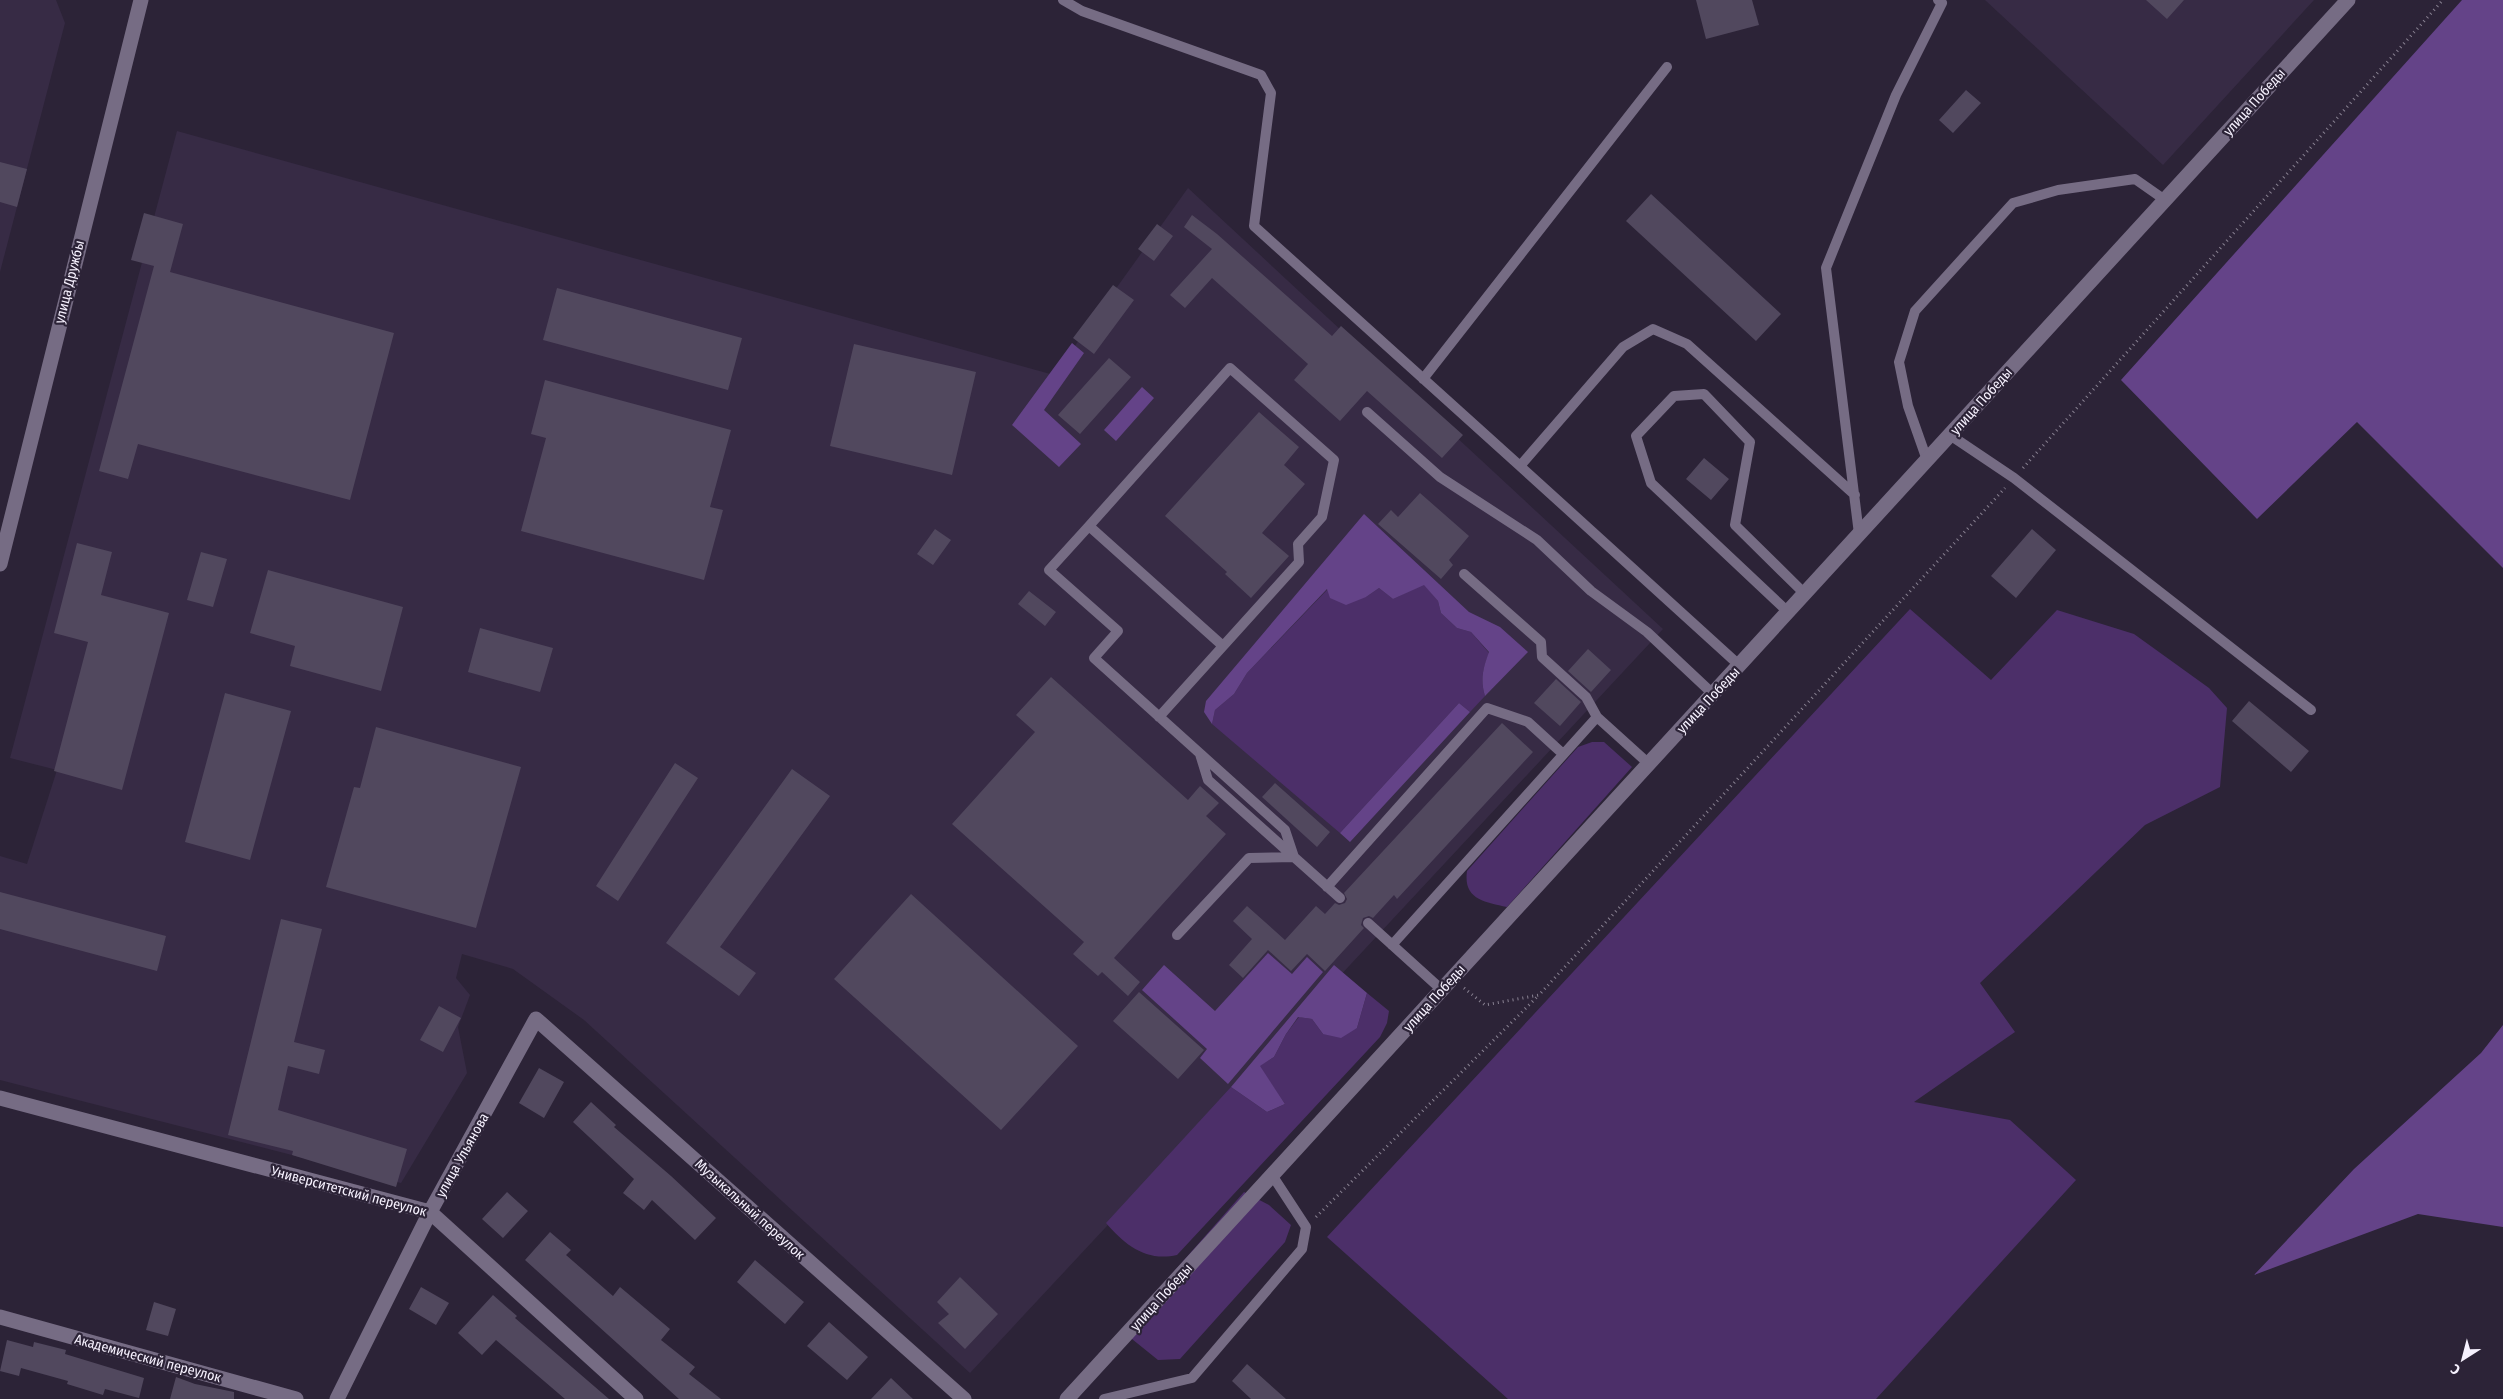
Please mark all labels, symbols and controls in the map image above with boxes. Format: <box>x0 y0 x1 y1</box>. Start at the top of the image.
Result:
street label: улица Победы <box>2220 65 2289 139</box>
street label: улица Дружбы <box>51 239 88 326</box>
street label: улица Победы <box>1947 364 2016 438</box>
street label: улица Победы <box>1673 664 1743 737</box>
street label: улица Победы <box>1400 961 1469 1035</box>
street label: улица Ульянова <box>432 1110 493 1200</box>
street label: Музыкальный переулок <box>691 1156 808 1263</box>
street label: Университетский переулок <box>268 1162 429 1221</box>
street label: улица Победы <box>1127 1260 1196 1334</box>
street label: Академический переулок <box>73 1331 223 1386</box>
north arrow <box>2438 1334 2488 1384</box>
text: С <box>2447 1360 2464 1378</box>

